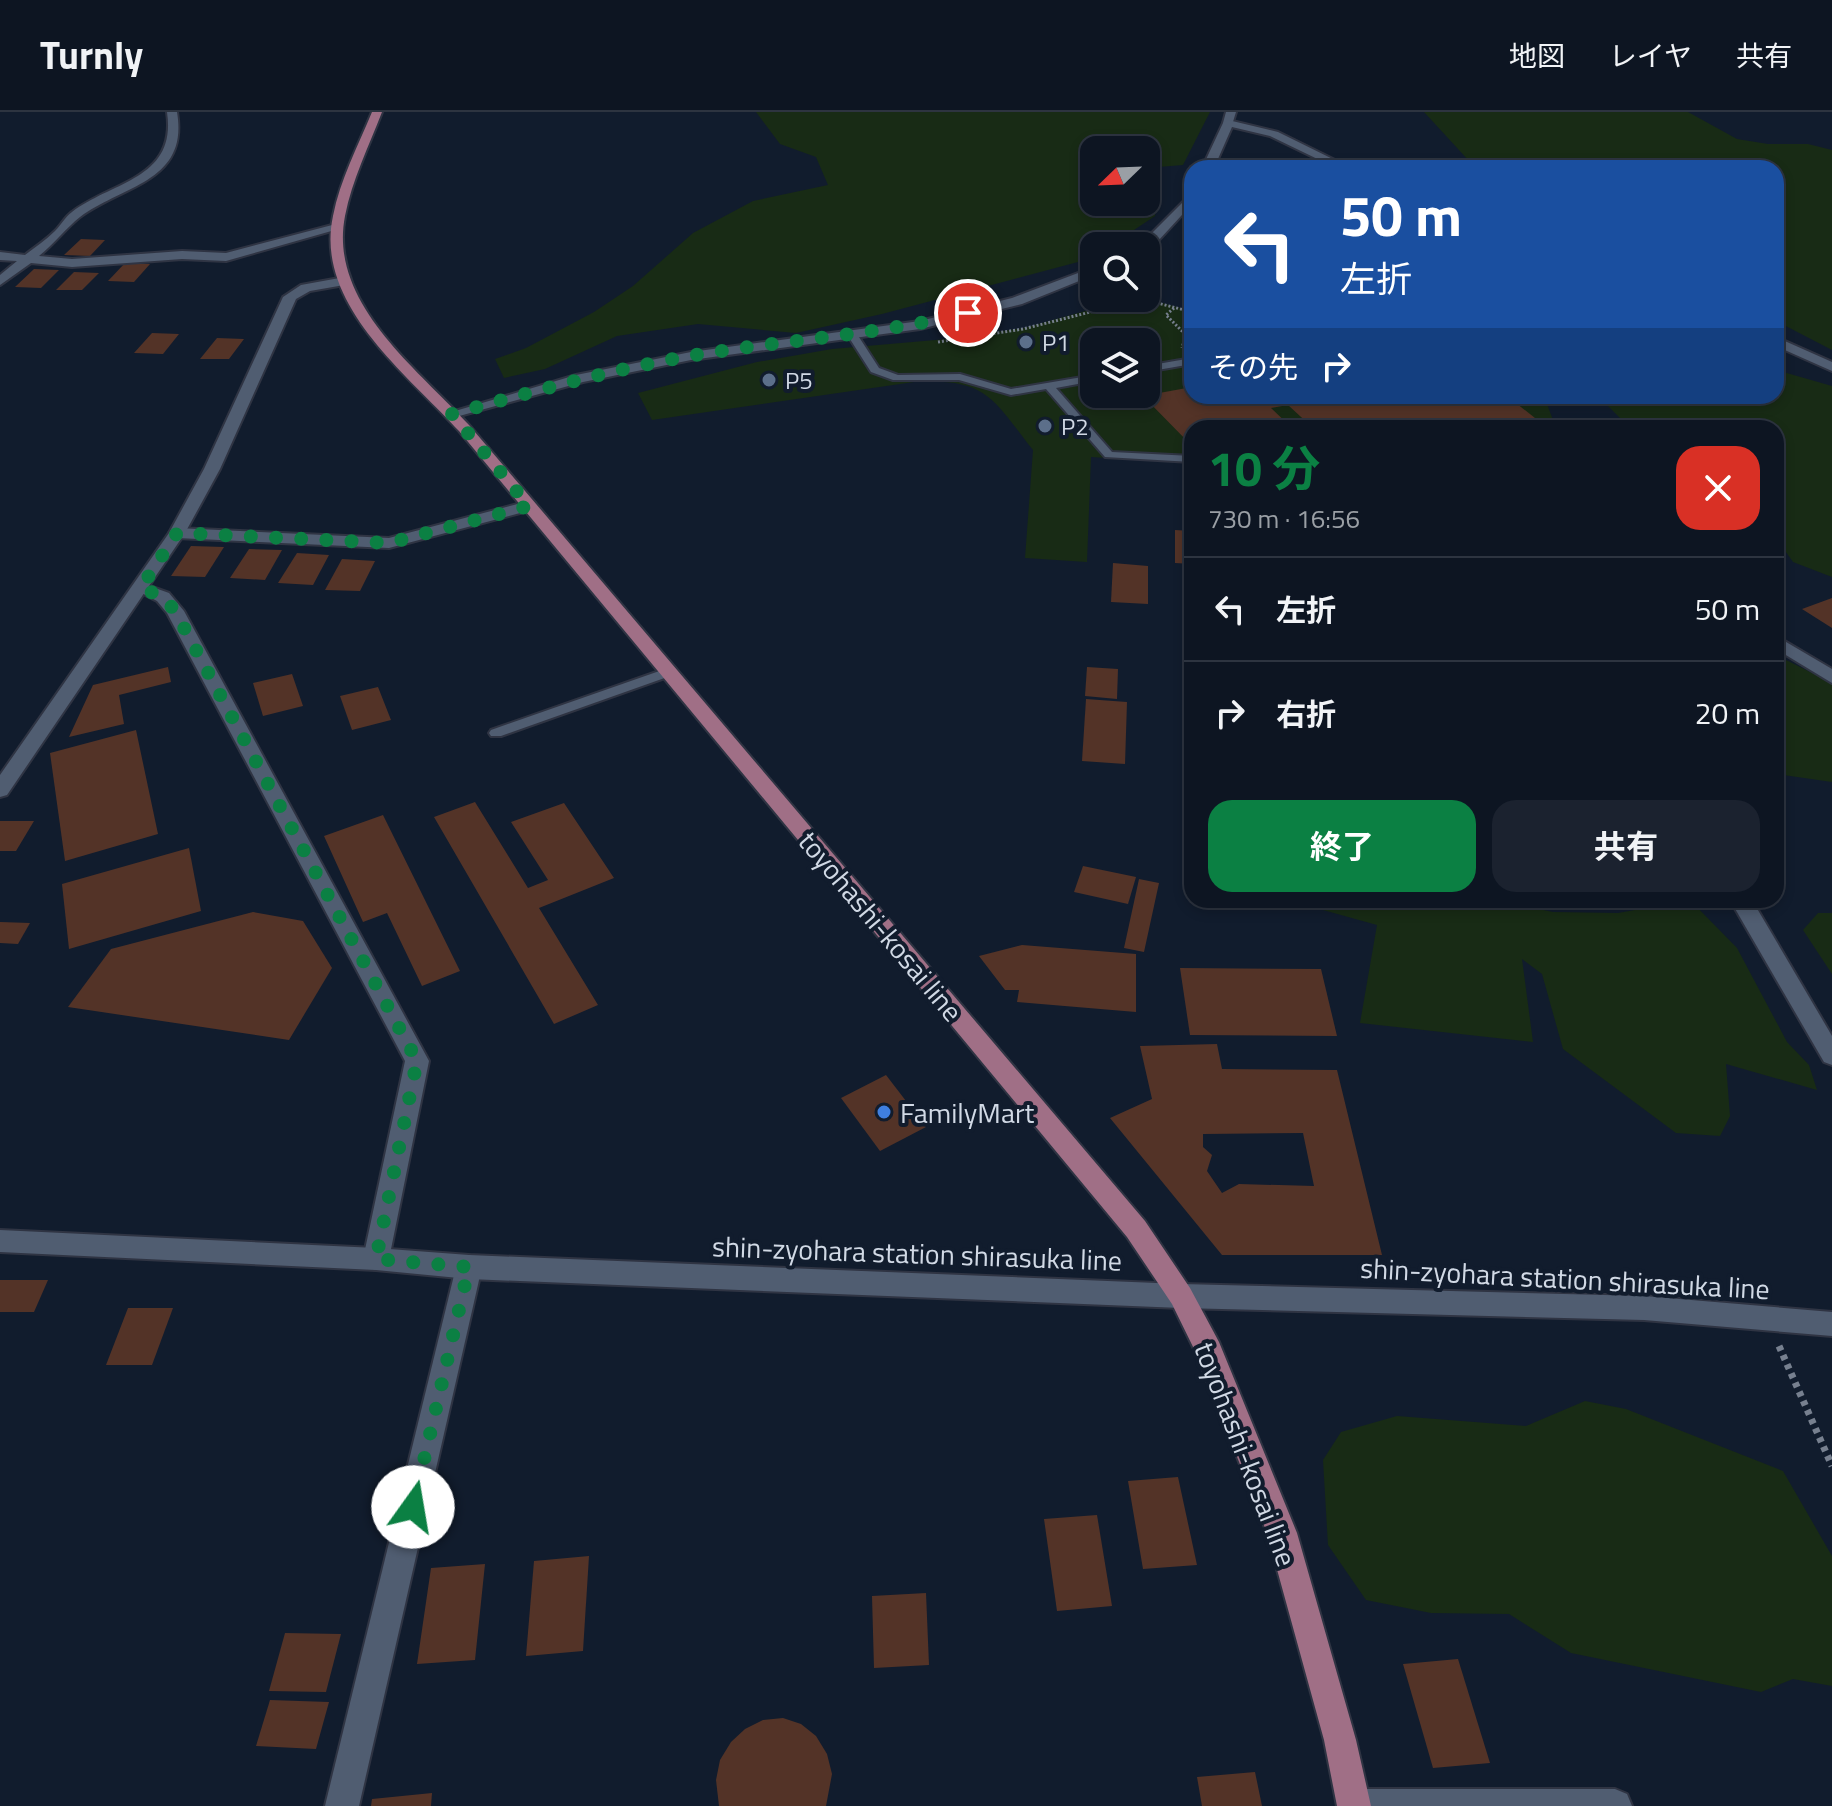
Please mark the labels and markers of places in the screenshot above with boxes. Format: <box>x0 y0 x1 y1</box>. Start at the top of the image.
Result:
pin <box>934 279 1002 347</box>
place label: P1 <box>1042 324 1070 360</box>
marker: P1 <box>1017 333 1035 351</box>
place label: P5 <box>785 362 813 398</box>
marker: P5 <box>760 371 778 389</box>
place label: P2 <box>1061 408 1089 444</box>
marker: P2 <box>1036 417 1054 435</box>
place label: FamilyMart <box>900 1091 1035 1134</box>
marker: FamilyMart <box>875 1103 893 1121</box>

